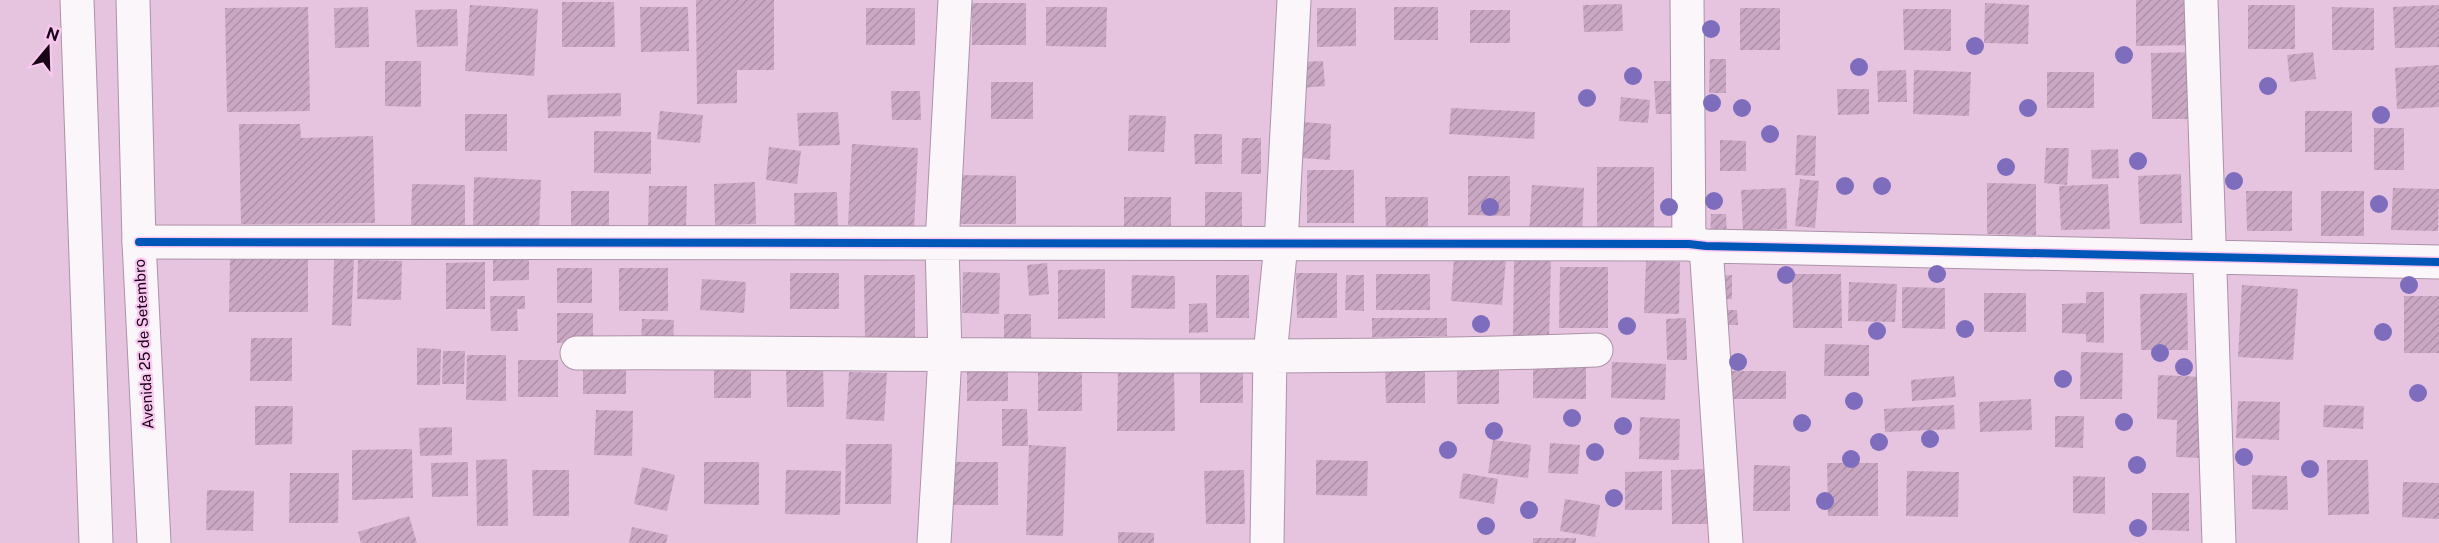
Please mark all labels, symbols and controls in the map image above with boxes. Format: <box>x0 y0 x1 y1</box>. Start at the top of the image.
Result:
north arrow <box>18 18 78 78</box>
text: N <box>44 23 62 45</box>
street label: Avenida 25 de Setembro <box>131 259 156 430</box>

